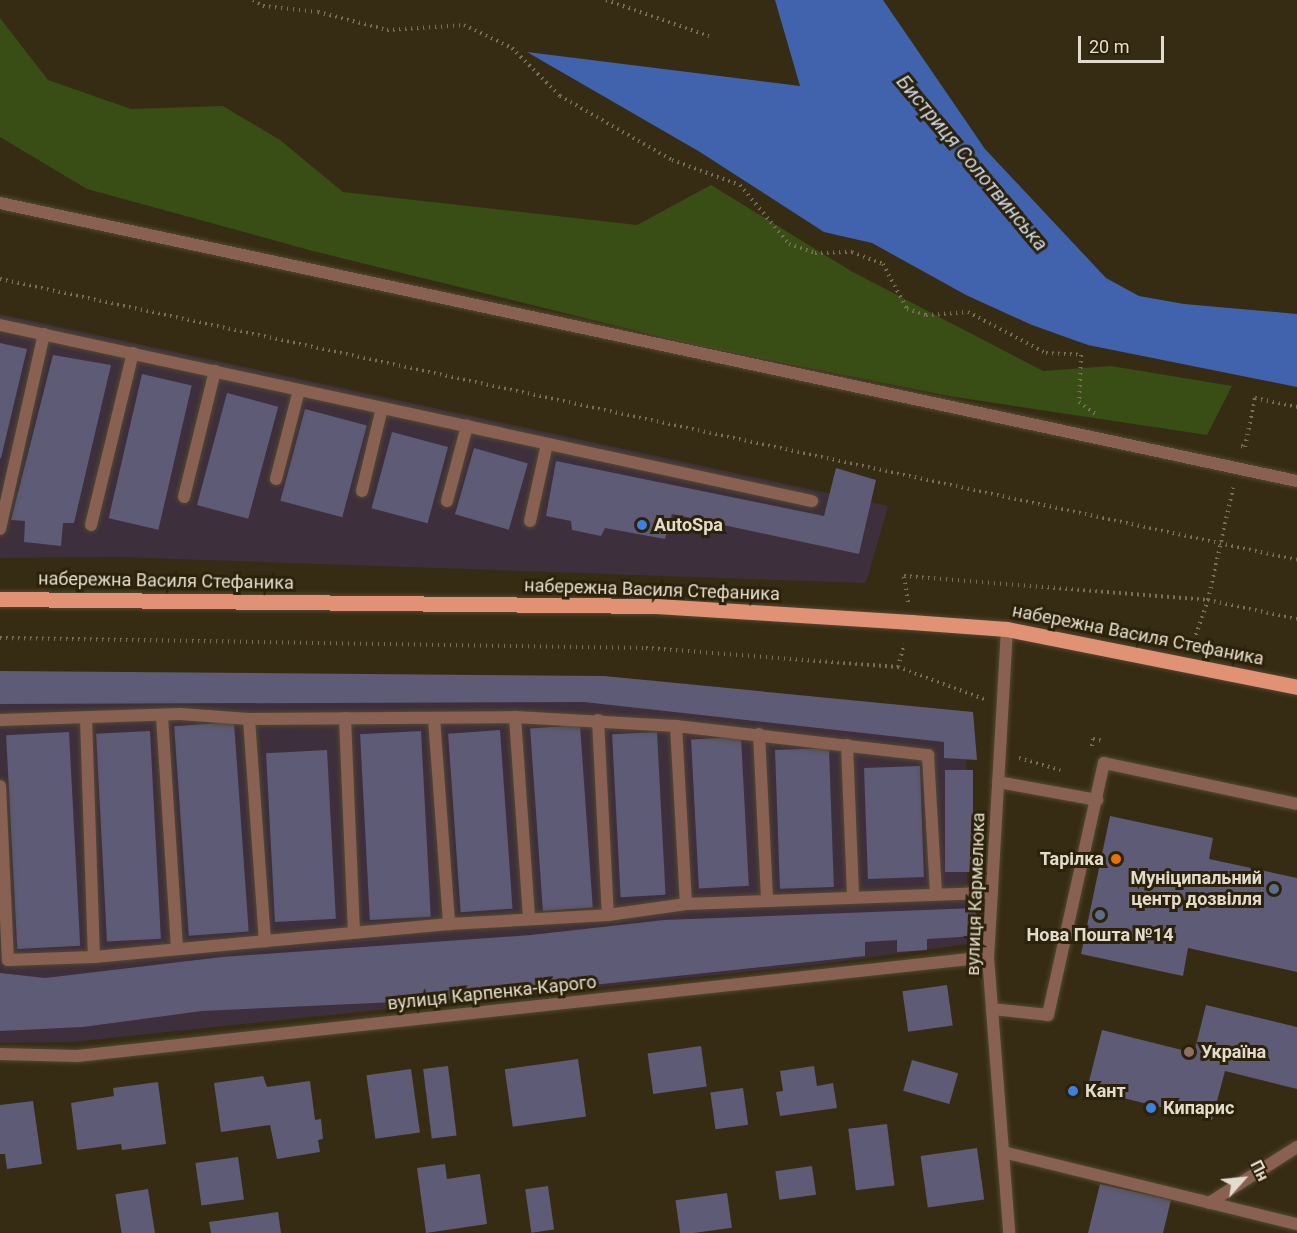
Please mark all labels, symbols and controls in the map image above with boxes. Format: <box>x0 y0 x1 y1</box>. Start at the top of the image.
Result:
scale bar <box>1081 24 1166 62</box>
text: 20 m <box>1089 36 1129 57</box>
water label: Бистриця Солотвинська <box>891 70 1053 256</box>
place label: AutoSpa <box>654 514 723 536</box>
marker: AutoSpa <box>635 518 649 532</box>
street label: набережна Василя Стефаника <box>38 568 294 594</box>
street label: набережна Василя Стефаника <box>524 575 780 605</box>
street label: набережна Василя Стефаника <box>1010 600 1266 670</box>
street label: вулиця Кармелюка <box>962 812 990 976</box>
place label: Тарілка <box>1040 848 1104 870</box>
marker: Тарілка <box>1109 852 1123 866</box>
place label: Муніципальний центр дозвілля <box>1130 868 1262 910</box>
marker: Муніципальний центр дозвілля <box>1267 882 1281 896</box>
marker: Нова Пошта №14 <box>1093 908 1107 922</box>
place label: Нова Пошта №14 <box>1027 924 1173 946</box>
street label: вулиця Карпенка-Карого <box>386 971 598 1015</box>
place label: Україна <box>1201 1041 1266 1063</box>
marker: Україна <box>1182 1045 1196 1059</box>
place label: Кант <box>1085 1080 1126 1102</box>
marker: Кант <box>1066 1084 1080 1098</box>
place label: Кипарис <box>1163 1097 1234 1119</box>
marker: Кипарис <box>1144 1101 1158 1115</box>
north arrow <box>1213 1149 1273 1209</box>
text: Пн <box>1246 1157 1273 1184</box>

